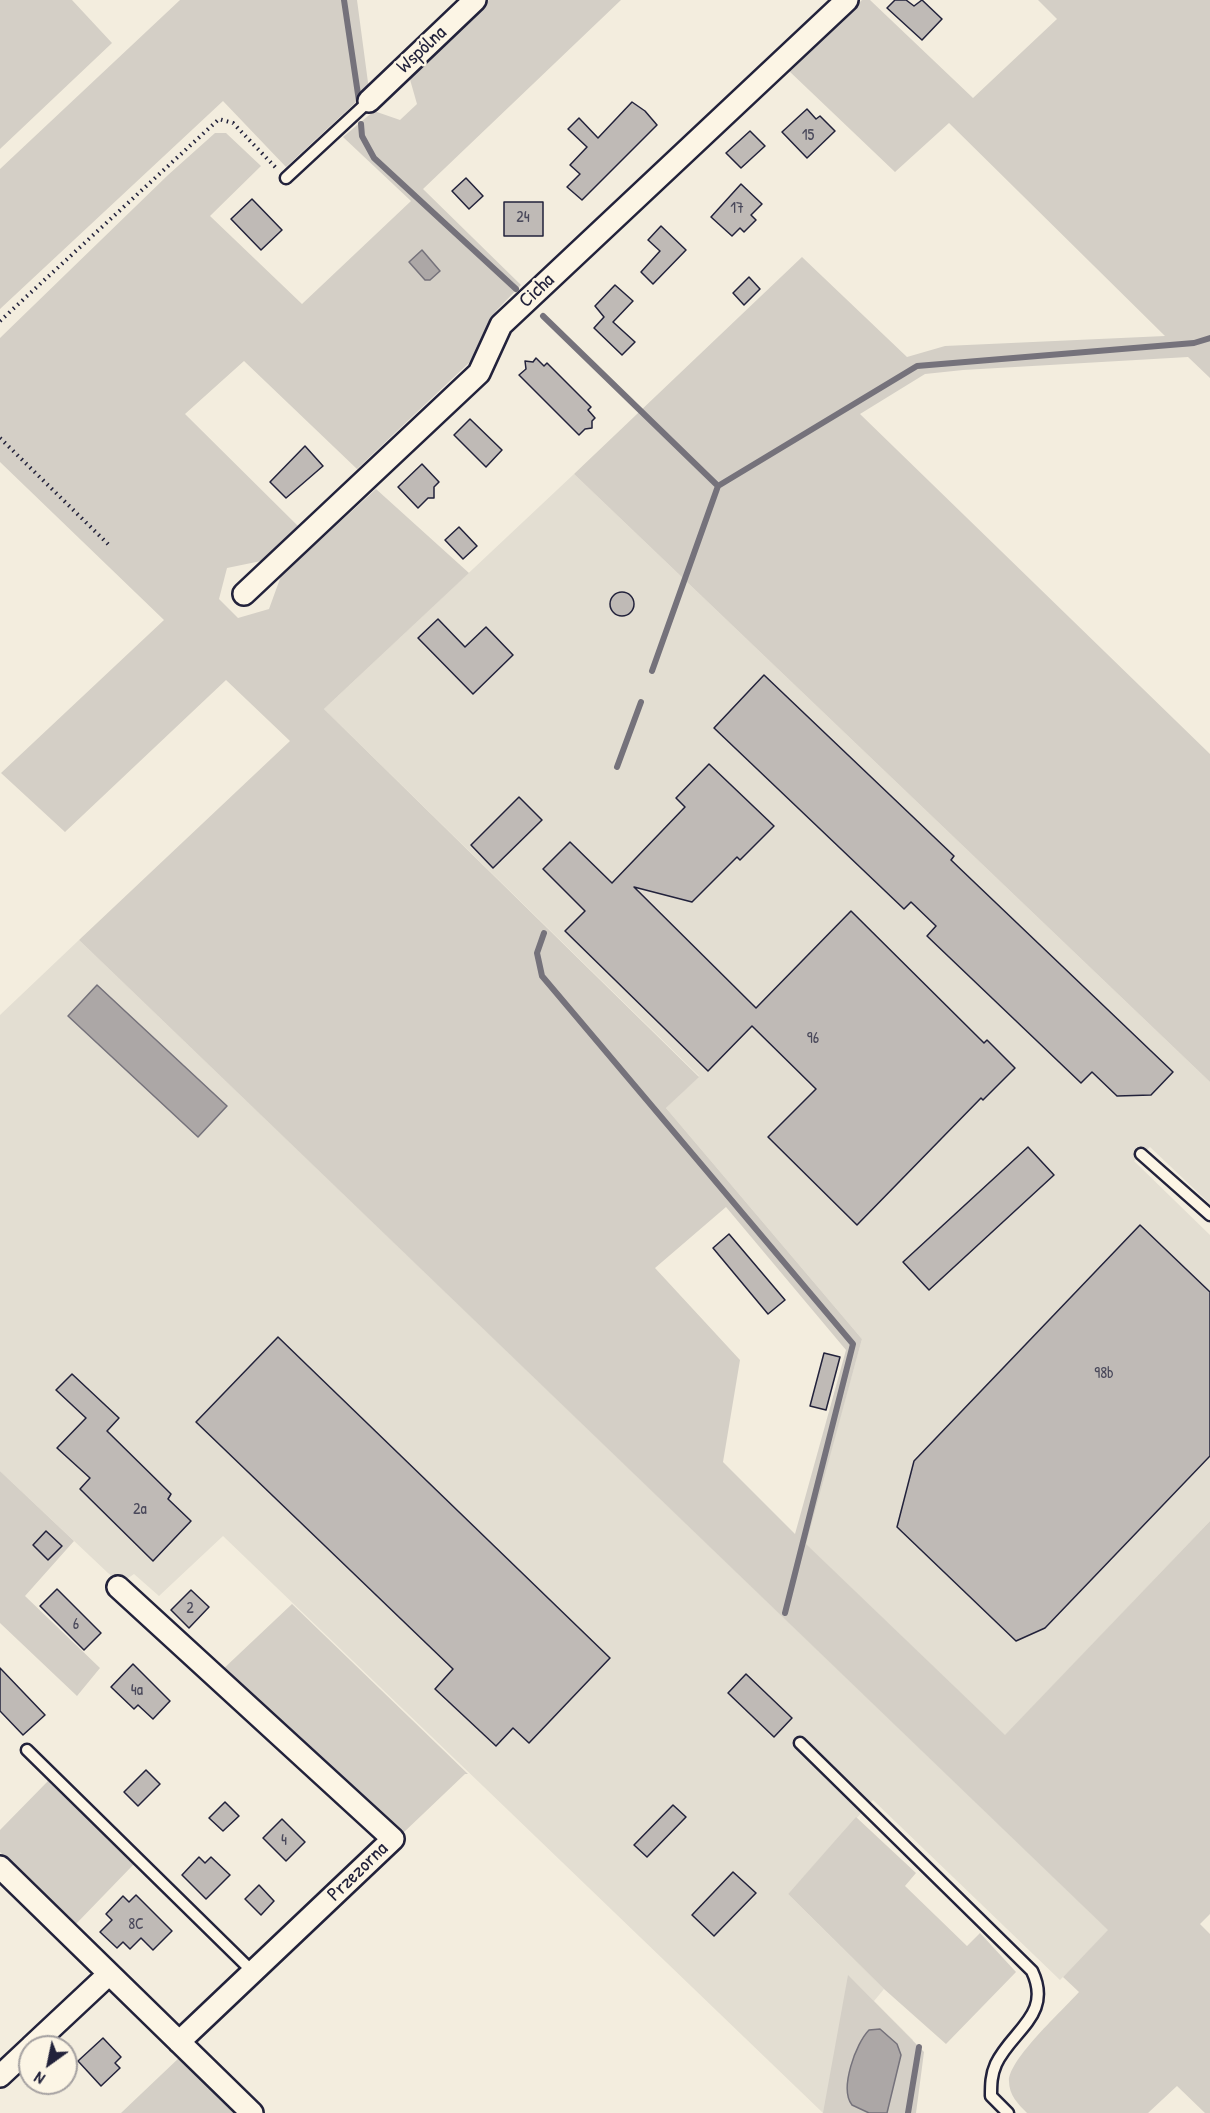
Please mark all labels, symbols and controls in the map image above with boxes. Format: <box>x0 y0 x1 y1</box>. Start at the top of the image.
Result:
street label: Wspólna <box>392 21 452 79</box>
house number: 15 <box>802 126 814 146</box>
house number: 17 <box>730 199 744 219</box>
house number: 24 <box>516 208 530 228</box>
street label: Cicha <box>514 269 560 313</box>
house number: 96 <box>807 1029 819 1049</box>
house number: 98b <box>1094 1364 1114 1384</box>
house number: 2a <box>133 1500 147 1520</box>
house number: 2 <box>186 1599 194 1619</box>
house number: 6 <box>73 1615 79 1635</box>
house number: 4a <box>131 1681 143 1701</box>
house number: 4 <box>281 1831 287 1851</box>
street label: Przezorna <box>323 1837 393 1907</box>
house number: 8C <box>128 1915 144 1935</box>
north arrow <box>18 2035 78 2095</box>
text: N <box>30 2067 49 2090</box>

